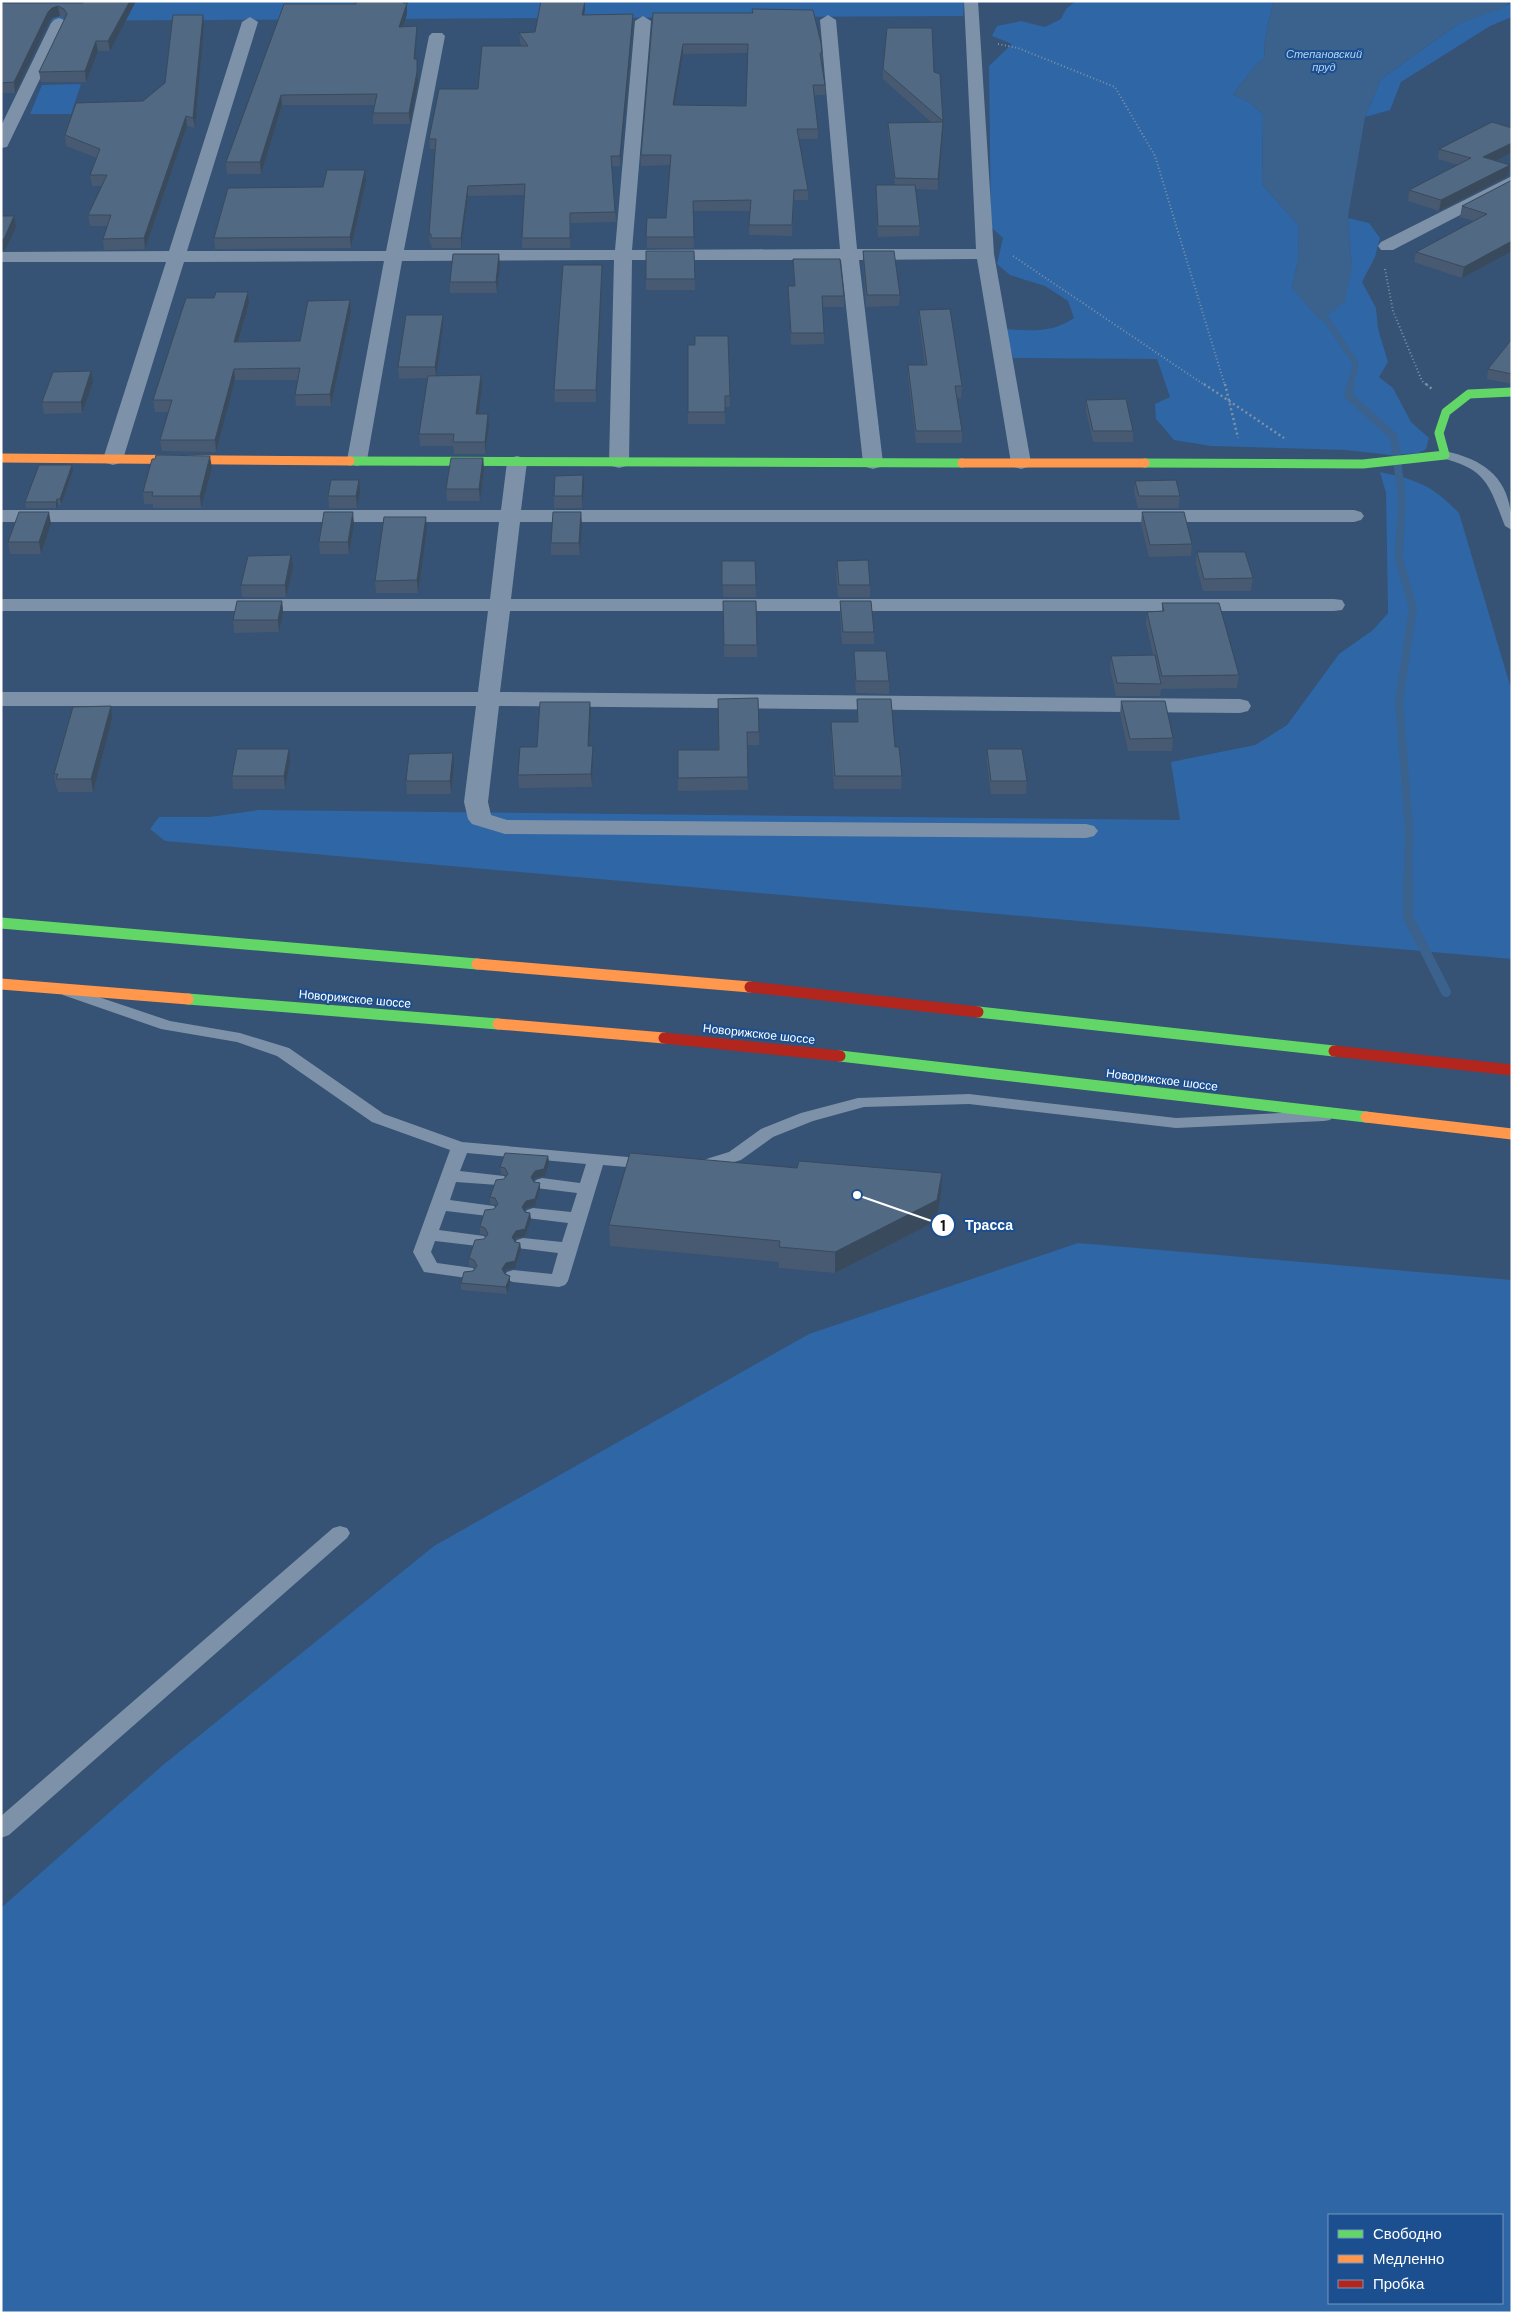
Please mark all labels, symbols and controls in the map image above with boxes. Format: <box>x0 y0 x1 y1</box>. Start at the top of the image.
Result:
water label: Степановский пруд <box>1286 47 1362 74</box>
street label: Новорижское шоссе <box>298 986 412 1012</box>
street label: Новорижское шоссе <box>702 1020 816 1048</box>
street label: Новорижское шоссе <box>1105 1065 1219 1095</box>
callout: Трасса <box>931 1211 1023 1240</box>
text: 1 <box>940 1216 946 1236</box>
text: Трасса <box>965 1216 1013 1234</box>
legend <box>1328 2214 1503 2304</box>
text: Свободно <box>1373 2224 1442 2244</box>
text: Медленно <box>1373 2249 1444 2269</box>
text: Пробка <box>1373 2274 1425 2294</box>

